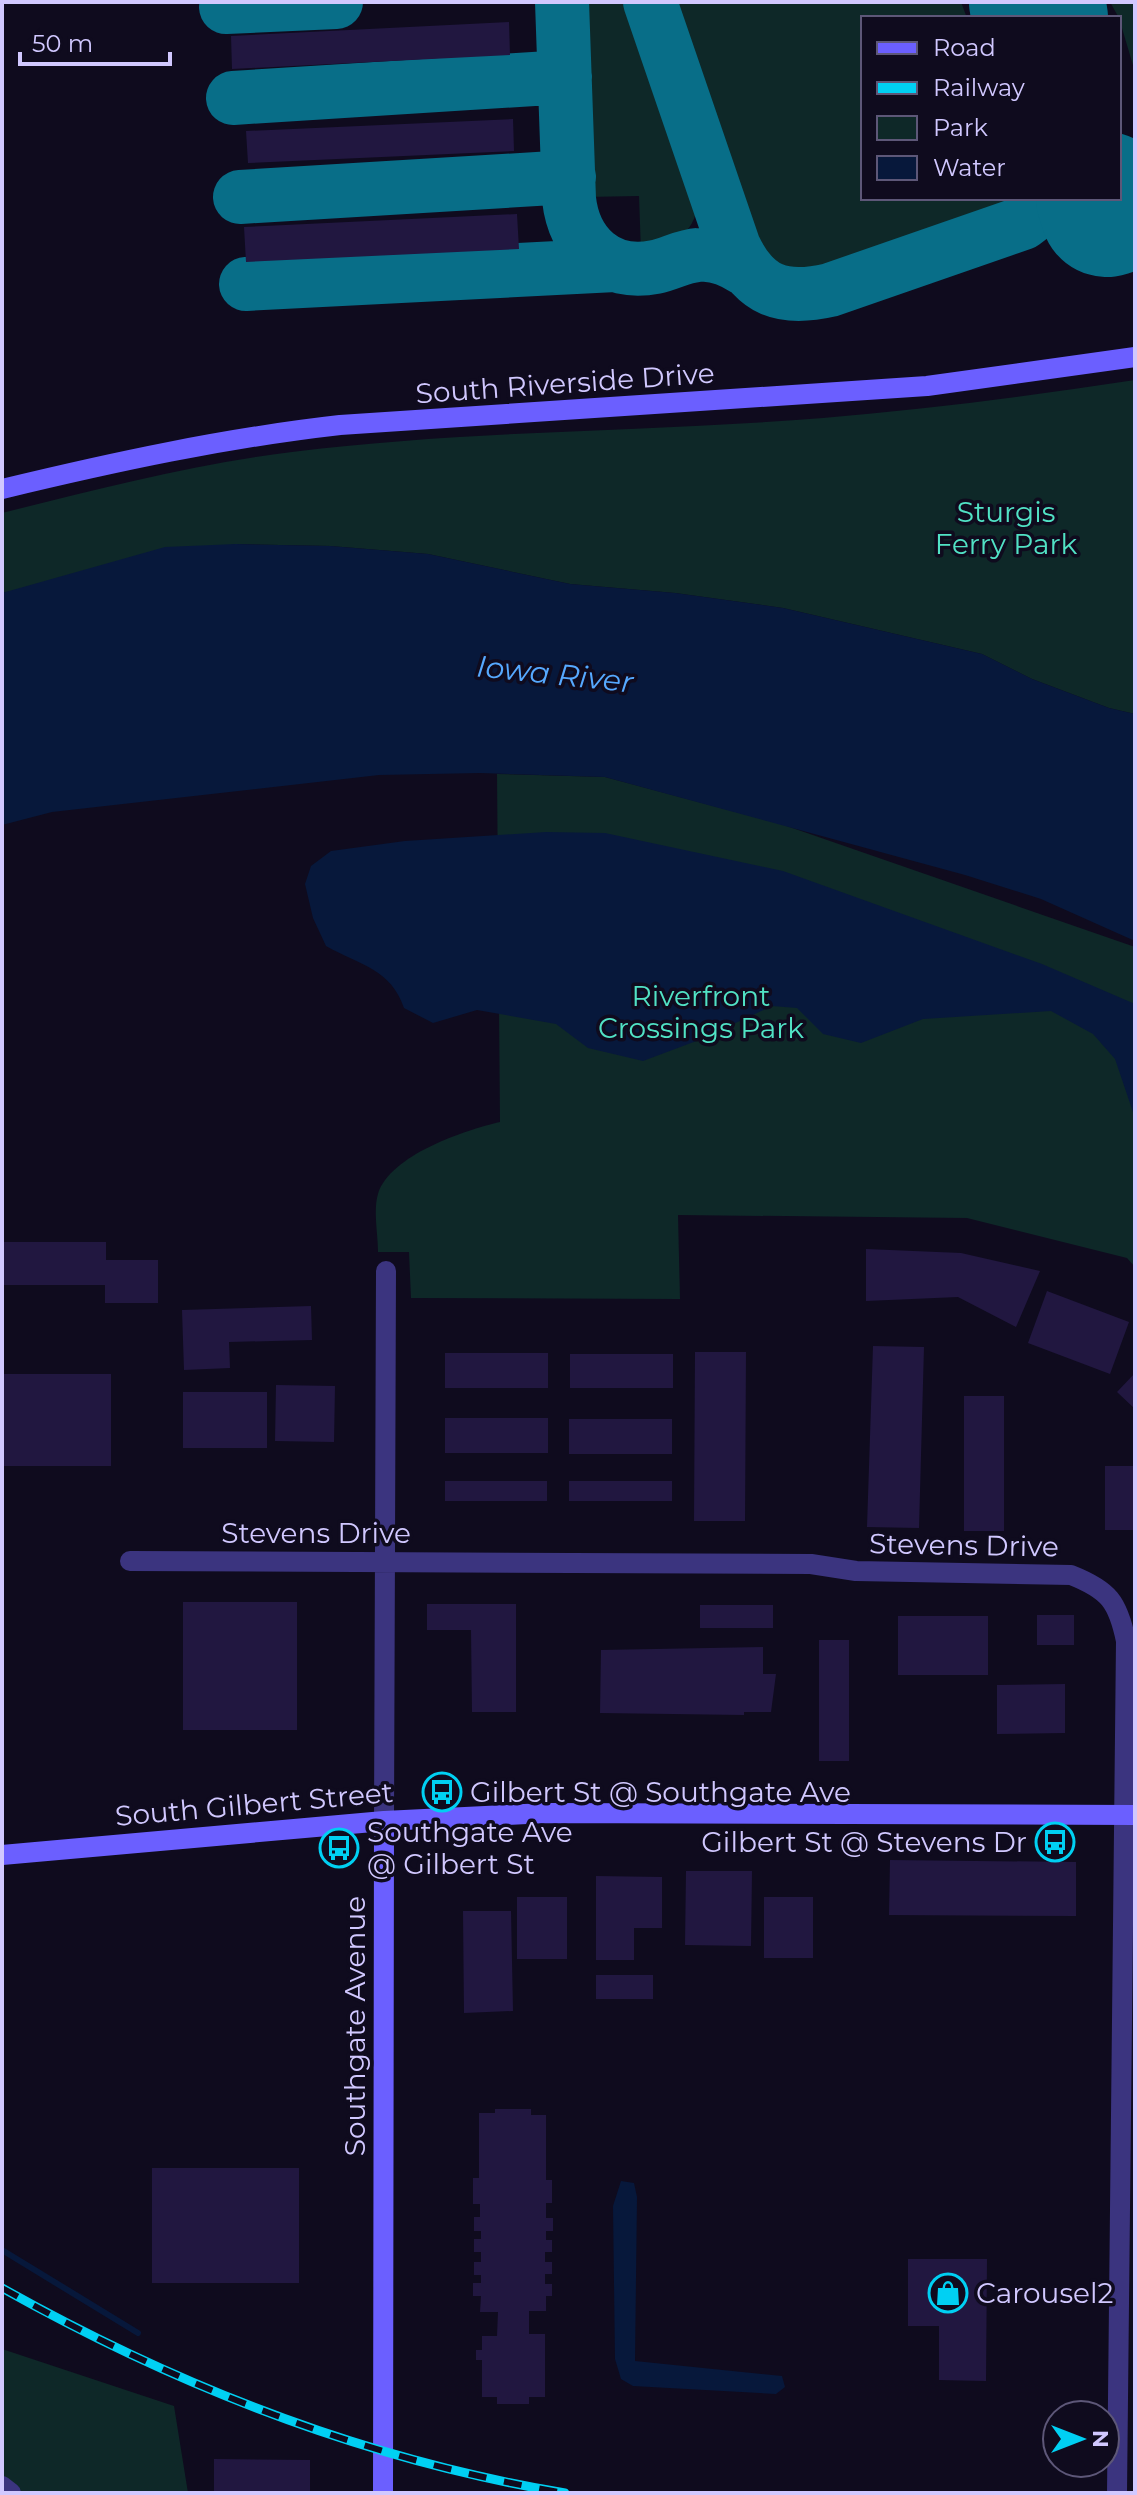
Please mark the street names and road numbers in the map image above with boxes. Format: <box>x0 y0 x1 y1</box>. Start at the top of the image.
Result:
street label: South Riverside Drive <box>414 356 716 410</box>
street label: Stevens Drive <box>221 1516 411 1550</box>
street label: Stevens Drive <box>869 1526 1059 1564</box>
street label: South Gilbert Street <box>114 1775 394 1833</box>
street label: Southgate Avenue <box>338 1896 372 2156</box>

